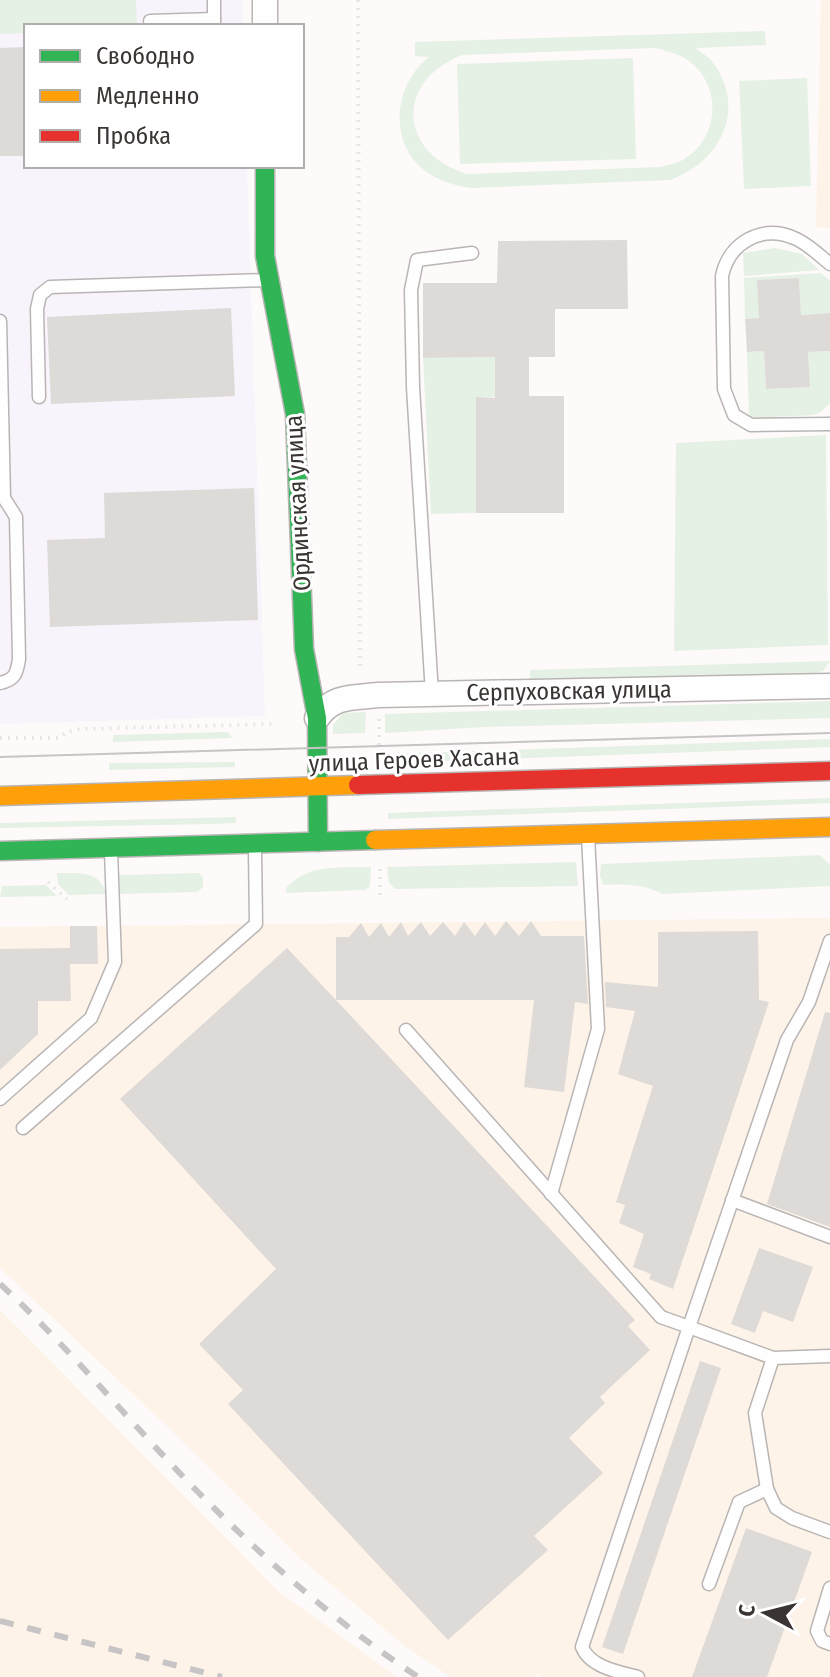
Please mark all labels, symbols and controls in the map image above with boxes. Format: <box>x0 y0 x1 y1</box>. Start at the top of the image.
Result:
legend <box>24 24 304 168</box>
text: Свободно <box>96 42 195 70</box>
text: Медленно <box>96 82 199 110</box>
text: Пробка <box>96 122 171 150</box>
street label: Ординская улица <box>279 414 317 592</box>
street label: Серпуховская улица <box>466 675 672 707</box>
street label: улица Героев Хасана <box>308 742 520 778</box>
north arrow <box>726 1573 806 1653</box>
text: С <box>733 1603 761 1618</box>

